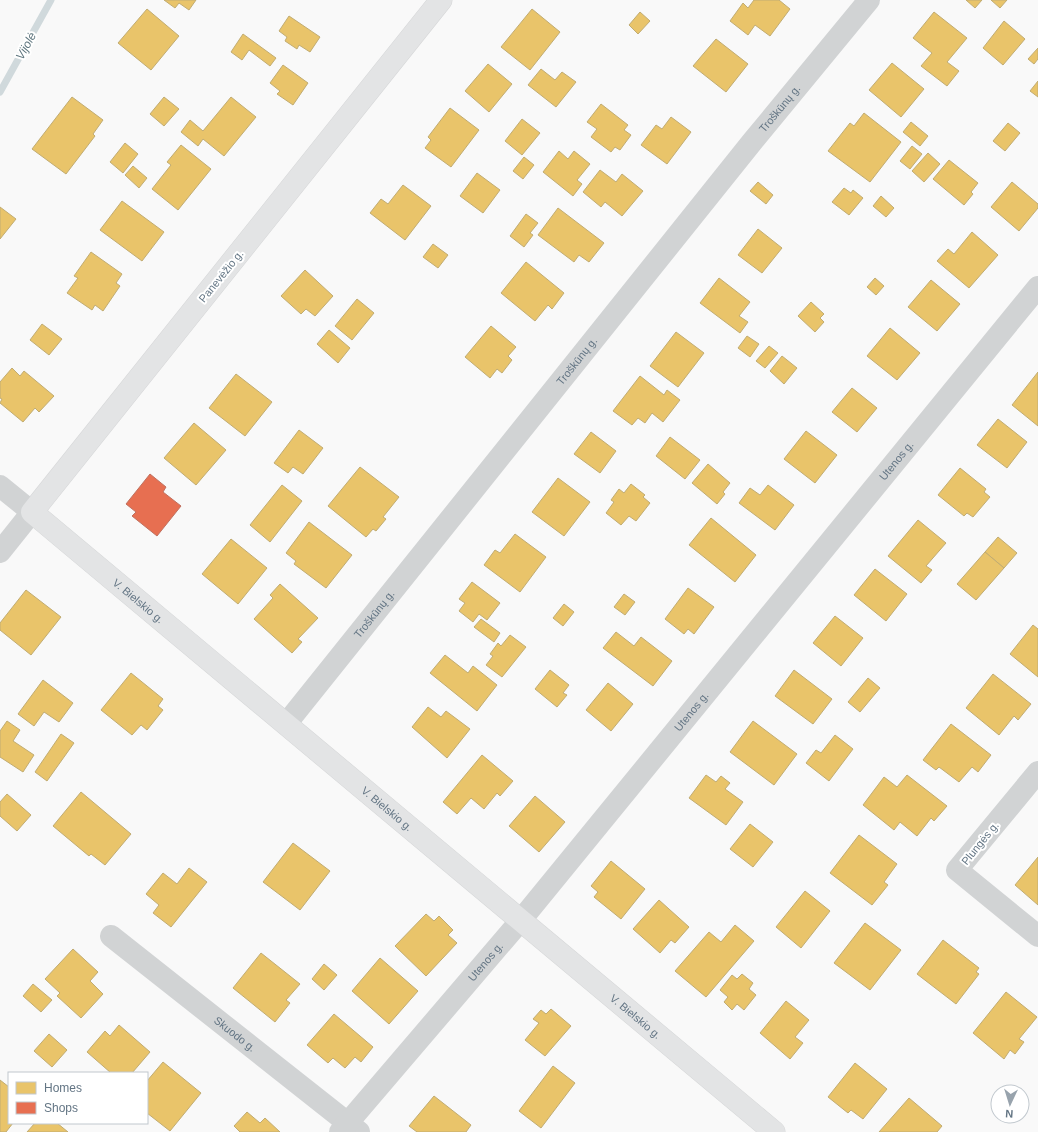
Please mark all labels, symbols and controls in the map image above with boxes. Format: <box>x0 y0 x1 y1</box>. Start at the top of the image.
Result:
water label: Vijolė <box>13 30 39 62</box>
street label: Troškūnų g. <box>757 82 803 135</box>
street label: Panevėžio g. <box>196 248 246 304</box>
street label: Troškūnų g. <box>554 335 599 387</box>
street label: Utenos g. <box>877 438 916 483</box>
street label: V. Bielskio g. <box>111 576 166 626</box>
street label: Troškūnų g. <box>351 588 397 640</box>
street label: Utenos g. <box>672 689 711 734</box>
street label: V. Bielskio g. <box>359 784 415 833</box>
street label: Plungės g. <box>959 819 1001 867</box>
street label: Utenos g. <box>466 940 505 983</box>
street label: V. Bielskio g. <box>608 992 664 1041</box>
street label: Skuodo g. <box>212 1014 258 1054</box>
legend <box>8 1072 148 1124</box>
text: Homes <box>44 1081 82 1095</box>
north arrow <box>990 1084 1030 1124</box>
text: Shops <box>44 1101 78 1115</box>
text: N <box>1005 1108 1014 1120</box>

